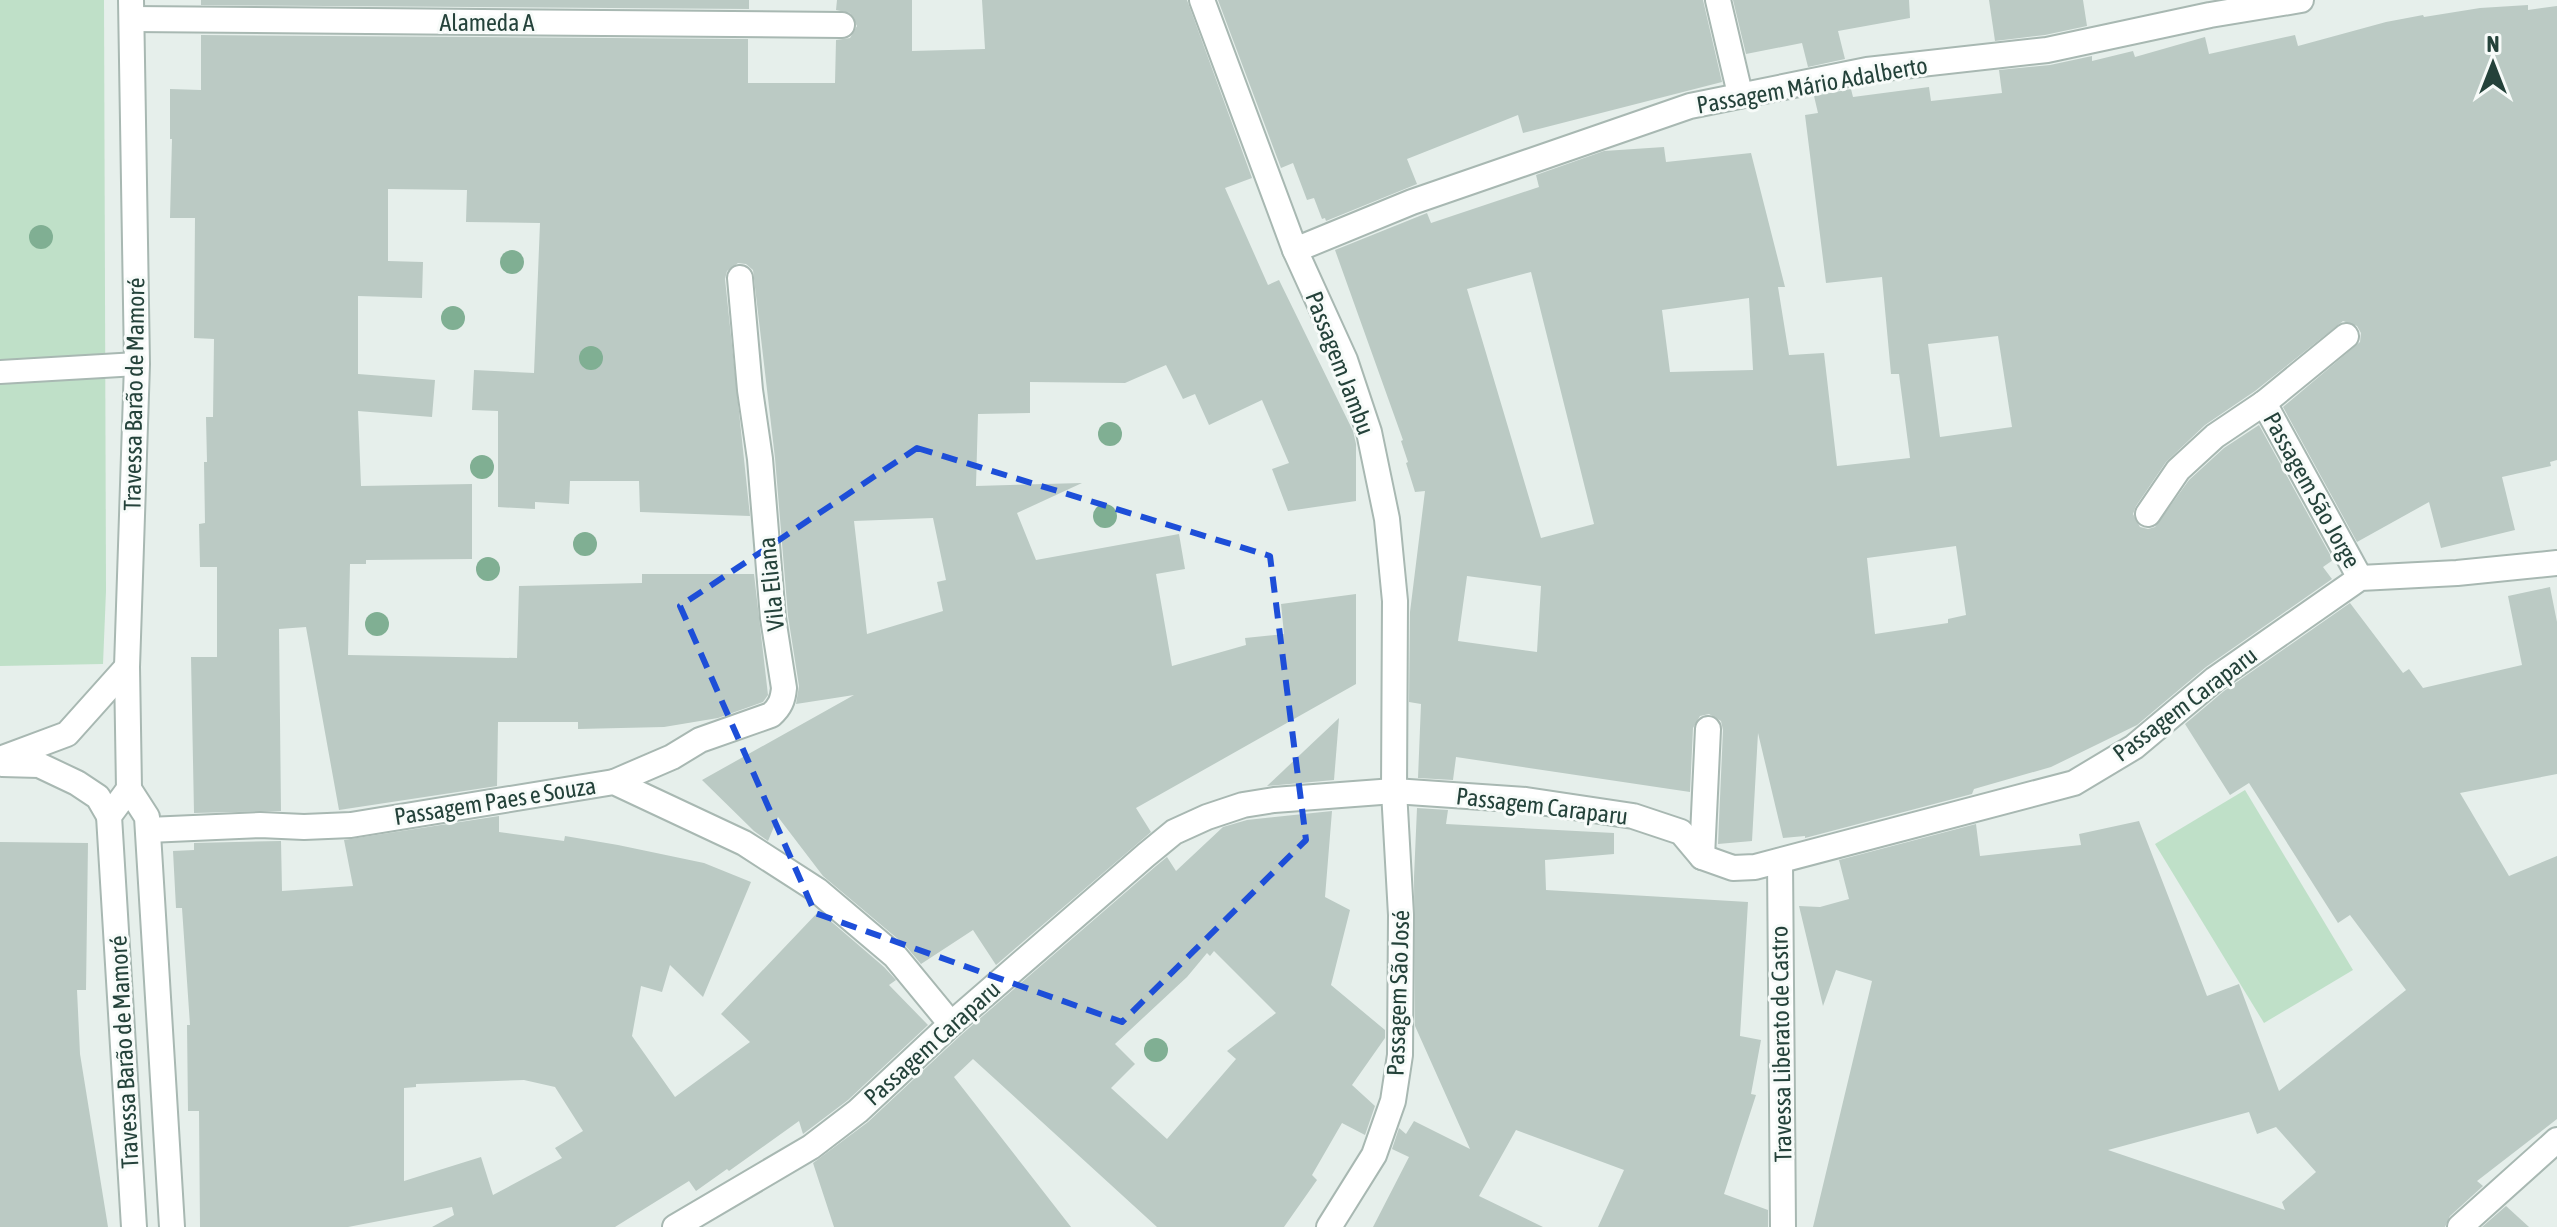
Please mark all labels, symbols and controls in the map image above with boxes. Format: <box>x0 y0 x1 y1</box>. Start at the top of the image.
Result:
street label: Alameda A <box>440 9 535 36</box>
north arrow <box>2453 24 2533 104</box>
text: N <box>2487 31 2499 57</box>
street label: Passagem Mário Adalberto <box>1694 51 1930 119</box>
street label: Travessa Barão de Mamoré <box>118 277 150 511</box>
street label: Passagem Jambu <box>1300 288 1380 438</box>
street label: Passagem São Jorge <box>2258 407 2366 573</box>
street label: Vila Eliana <box>753 536 789 632</box>
street label: Passagem Caraparu <box>2108 641 2262 767</box>
street label: Passagem Paes e Souza <box>392 772 598 830</box>
street label: Passagem Caraparu <box>1455 782 1629 830</box>
street label: Passagem São José <box>1382 910 1414 1076</box>
street label: Travessa Liberato de Castro <box>1765 926 1797 1162</box>
street label: Travessa Barão de Mamoré <box>104 935 144 1169</box>
street label: Passagem Caraparu <box>859 975 1005 1111</box>

